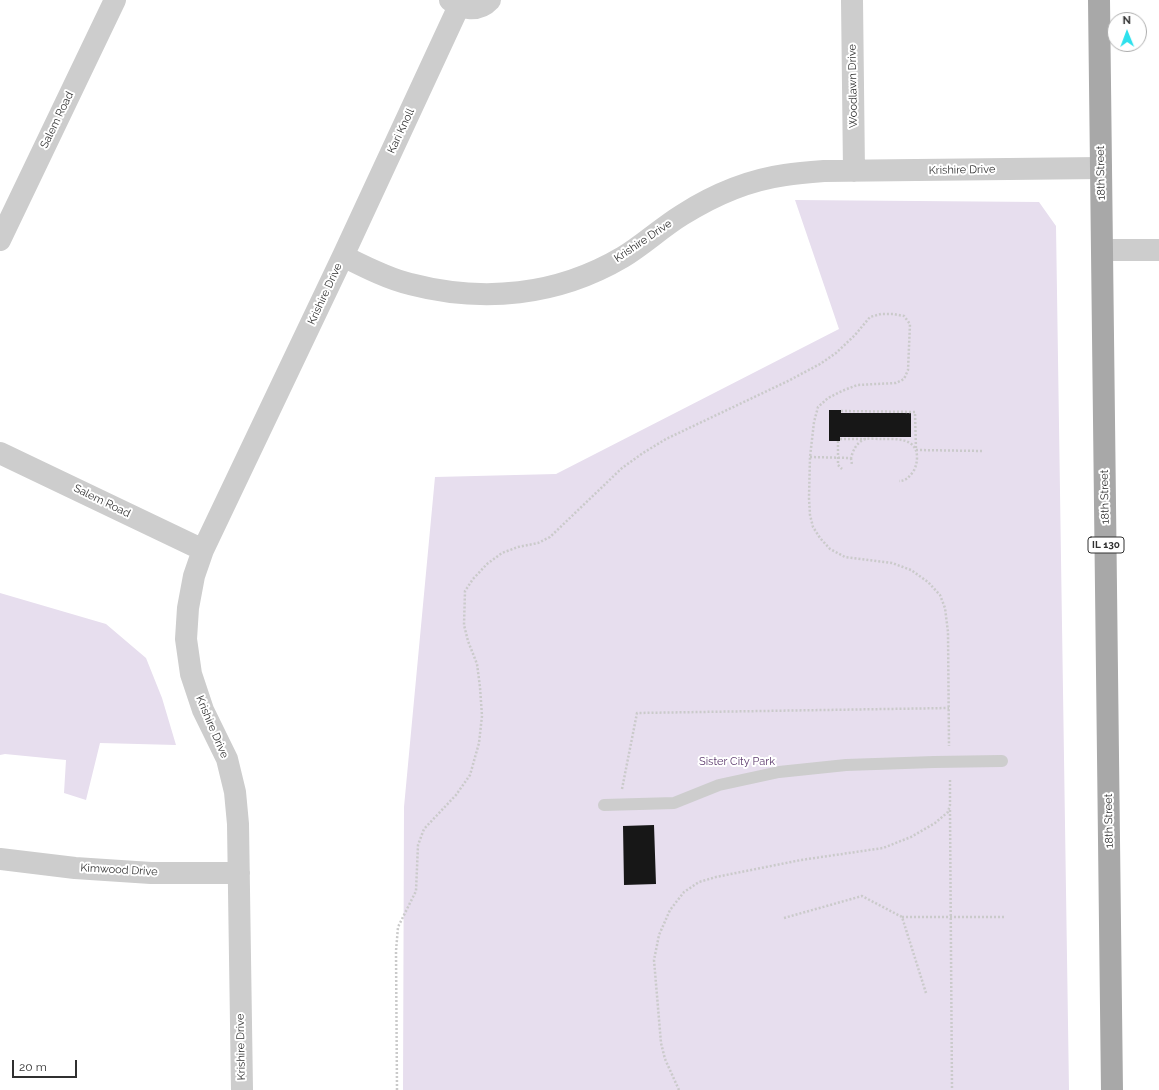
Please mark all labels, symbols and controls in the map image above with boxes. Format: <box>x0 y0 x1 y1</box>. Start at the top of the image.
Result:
north arrow <box>1107 12 1147 52</box>
text: N <box>1122 14 1131 27</box>
street label: Woodlawn Drive <box>846 44 860 128</box>
street label: Salem Road <box>38 90 76 150</box>
street label: Kari Knoll <box>385 106 417 156</box>
street label: 18th Street <box>1094 146 1108 200</box>
street label: Krishire Drive <box>929 163 995 177</box>
street label: Krishire Drive <box>612 217 674 265</box>
street label: Krishire Drive <box>305 261 345 327</box>
street label: 18th Street <box>1098 470 1112 524</box>
street label: Salem Road <box>72 482 132 520</box>
road number: IL 130 <box>1088 537 1124 553</box>
street label: Krishire Drive <box>193 694 231 760</box>
park label: Sister City Park <box>699 755 775 769</box>
street label: 18th Street <box>1102 794 1116 848</box>
street label: Kimwood Drive <box>80 861 158 879</box>
street label: Krishire Drive <box>234 1014 248 1080</box>
scale bar <box>14 1052 79 1078</box>
text: 20 m <box>19 1060 47 1074</box>

